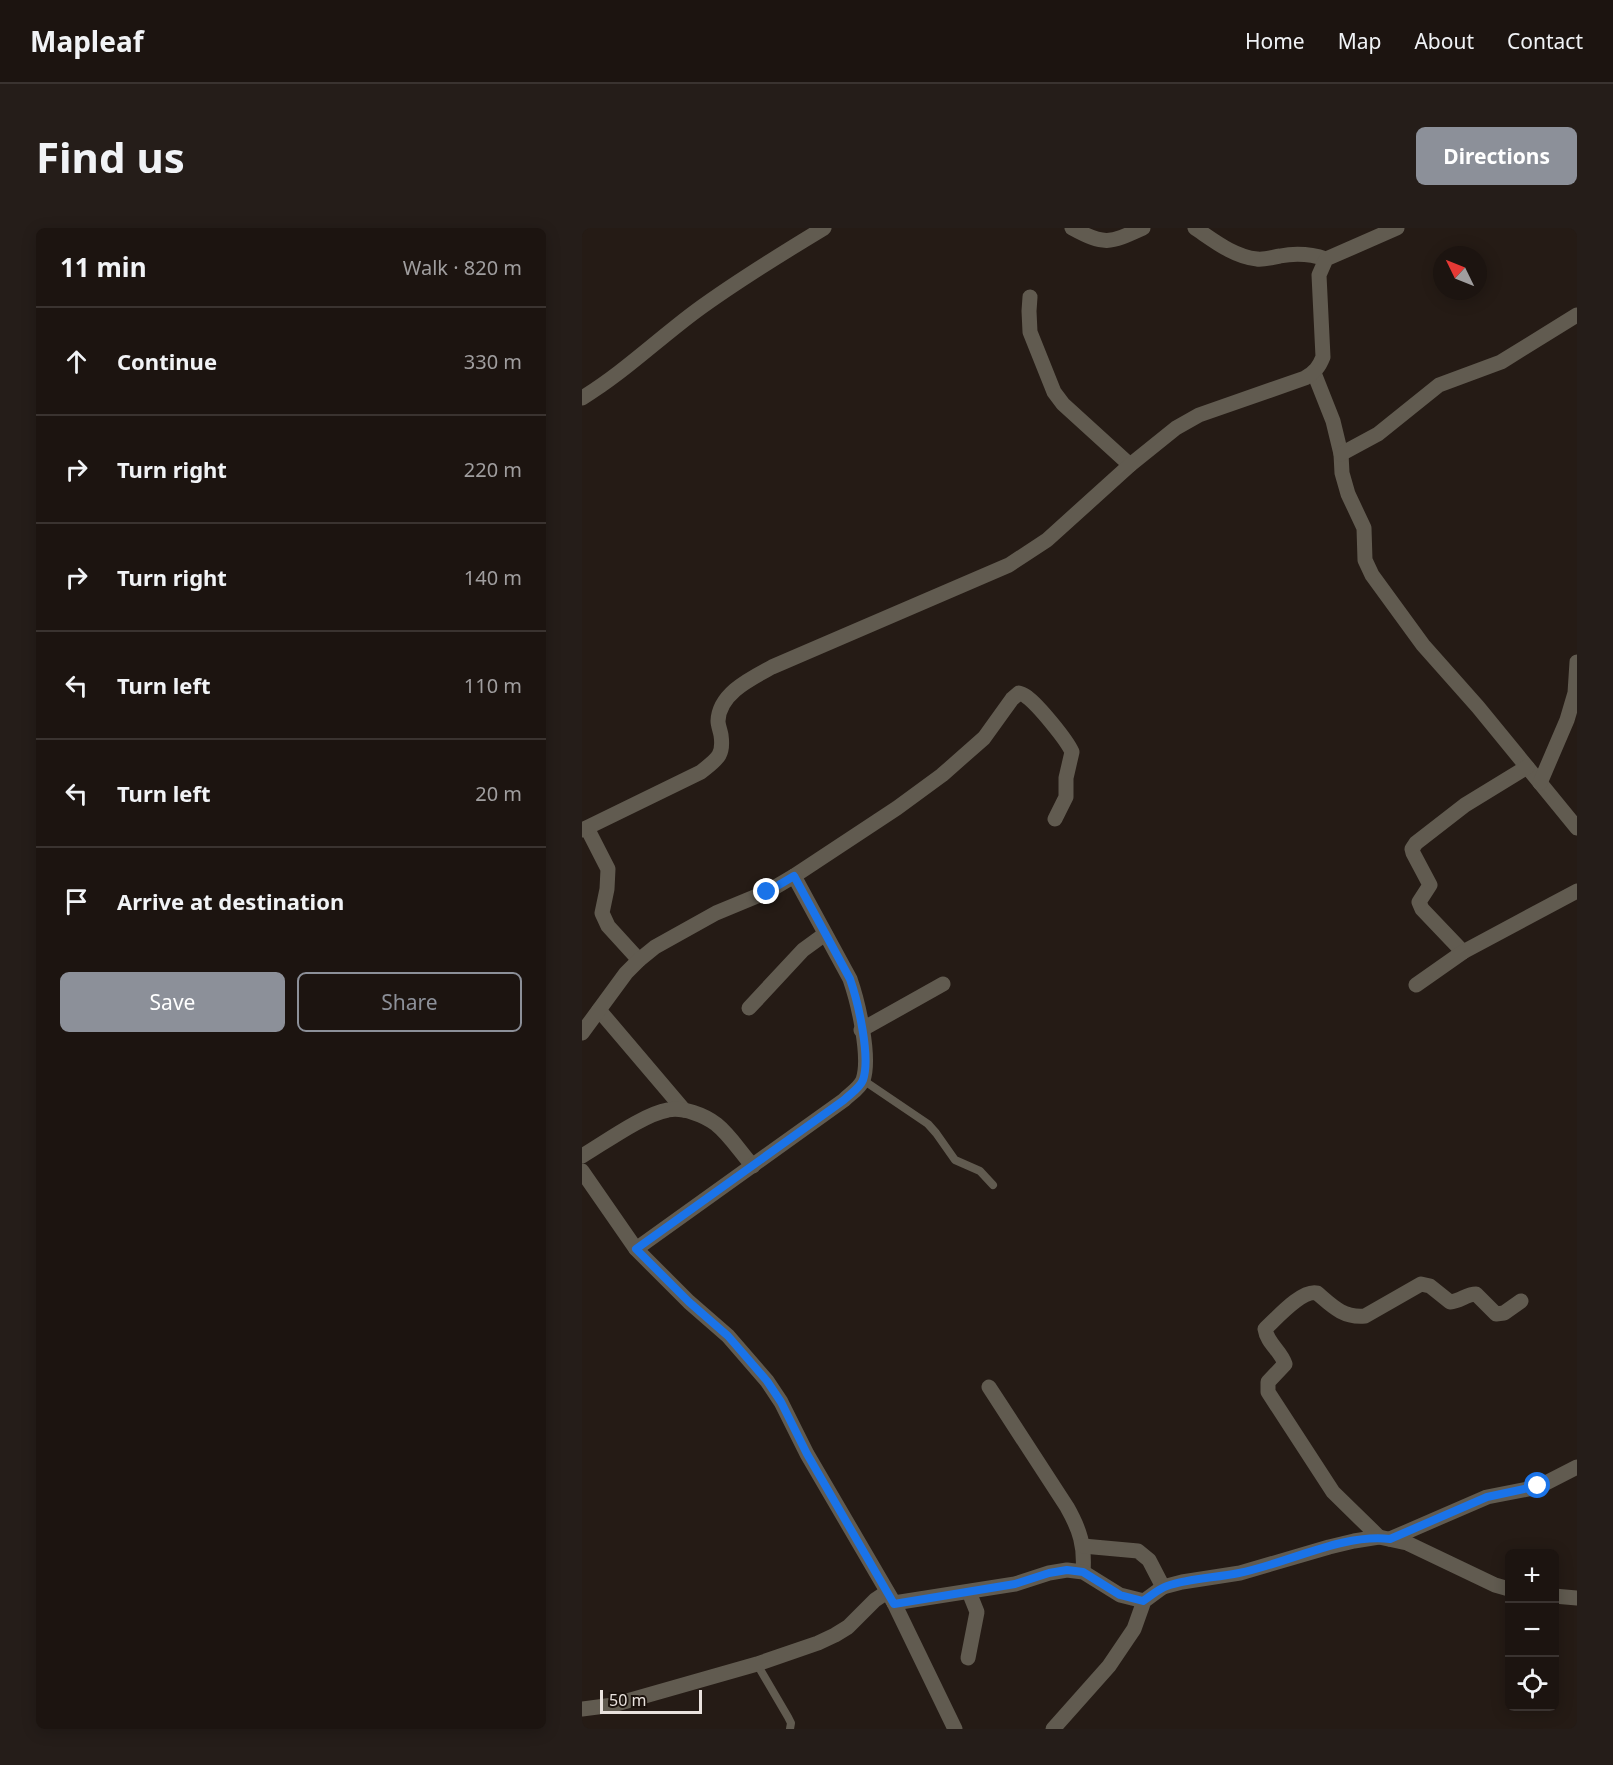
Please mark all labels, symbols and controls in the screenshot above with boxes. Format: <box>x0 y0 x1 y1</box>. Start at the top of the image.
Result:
text: Mapleaf <box>30 22 144 60</box>
text: Home <box>1245 27 1305 55</box>
text: Map <box>1338 27 1381 55</box>
text: About <box>1414 27 1474 55</box>
text: Contact <box>1507 27 1583 55</box>
button: Directions <box>1416 127 1577 185</box>
text: Find us <box>36 128 185 185</box>
north arrow <box>1433 246 1487 300</box>
text: 11 min <box>60 249 147 285</box>
text: Walk · 820 m <box>403 254 522 281</box>
icon: ahead <box>60 345 93 378</box>
text: Continue <box>117 346 217 376</box>
text: 330 m <box>464 348 522 375</box>
icon: right <box>60 453 93 486</box>
text: Turn right <box>117 454 227 484</box>
text: 220 m <box>464 456 522 483</box>
icon: right <box>60 561 93 594</box>
text: Turn right <box>117 562 227 592</box>
text: 140 m <box>464 564 522 591</box>
icon: left <box>60 669 93 702</box>
text: Turn left <box>117 670 211 700</box>
text: 110 m <box>464 672 522 699</box>
icon: left <box>60 777 93 810</box>
text: Turn left <box>117 778 211 808</box>
text: 20 m <box>475 780 522 807</box>
route end <box>753 878 779 904</box>
icon: arrive <box>60 885 93 918</box>
text: Arrive at destination <box>117 886 344 916</box>
button: Save <box>60 972 285 1032</box>
button: Share <box>297 972 522 1032</box>
route start <box>1524 1472 1550 1498</box>
map controls <box>1505 1549 1559 1711</box>
button: + <box>1505 1549 1559 1603</box>
button: − <box>1505 1603 1559 1657</box>
button: locate <box>1505 1657 1559 1711</box>
scale bar <box>600 1687 702 1714</box>
text: 50 m <box>609 1689 646 1711</box>

